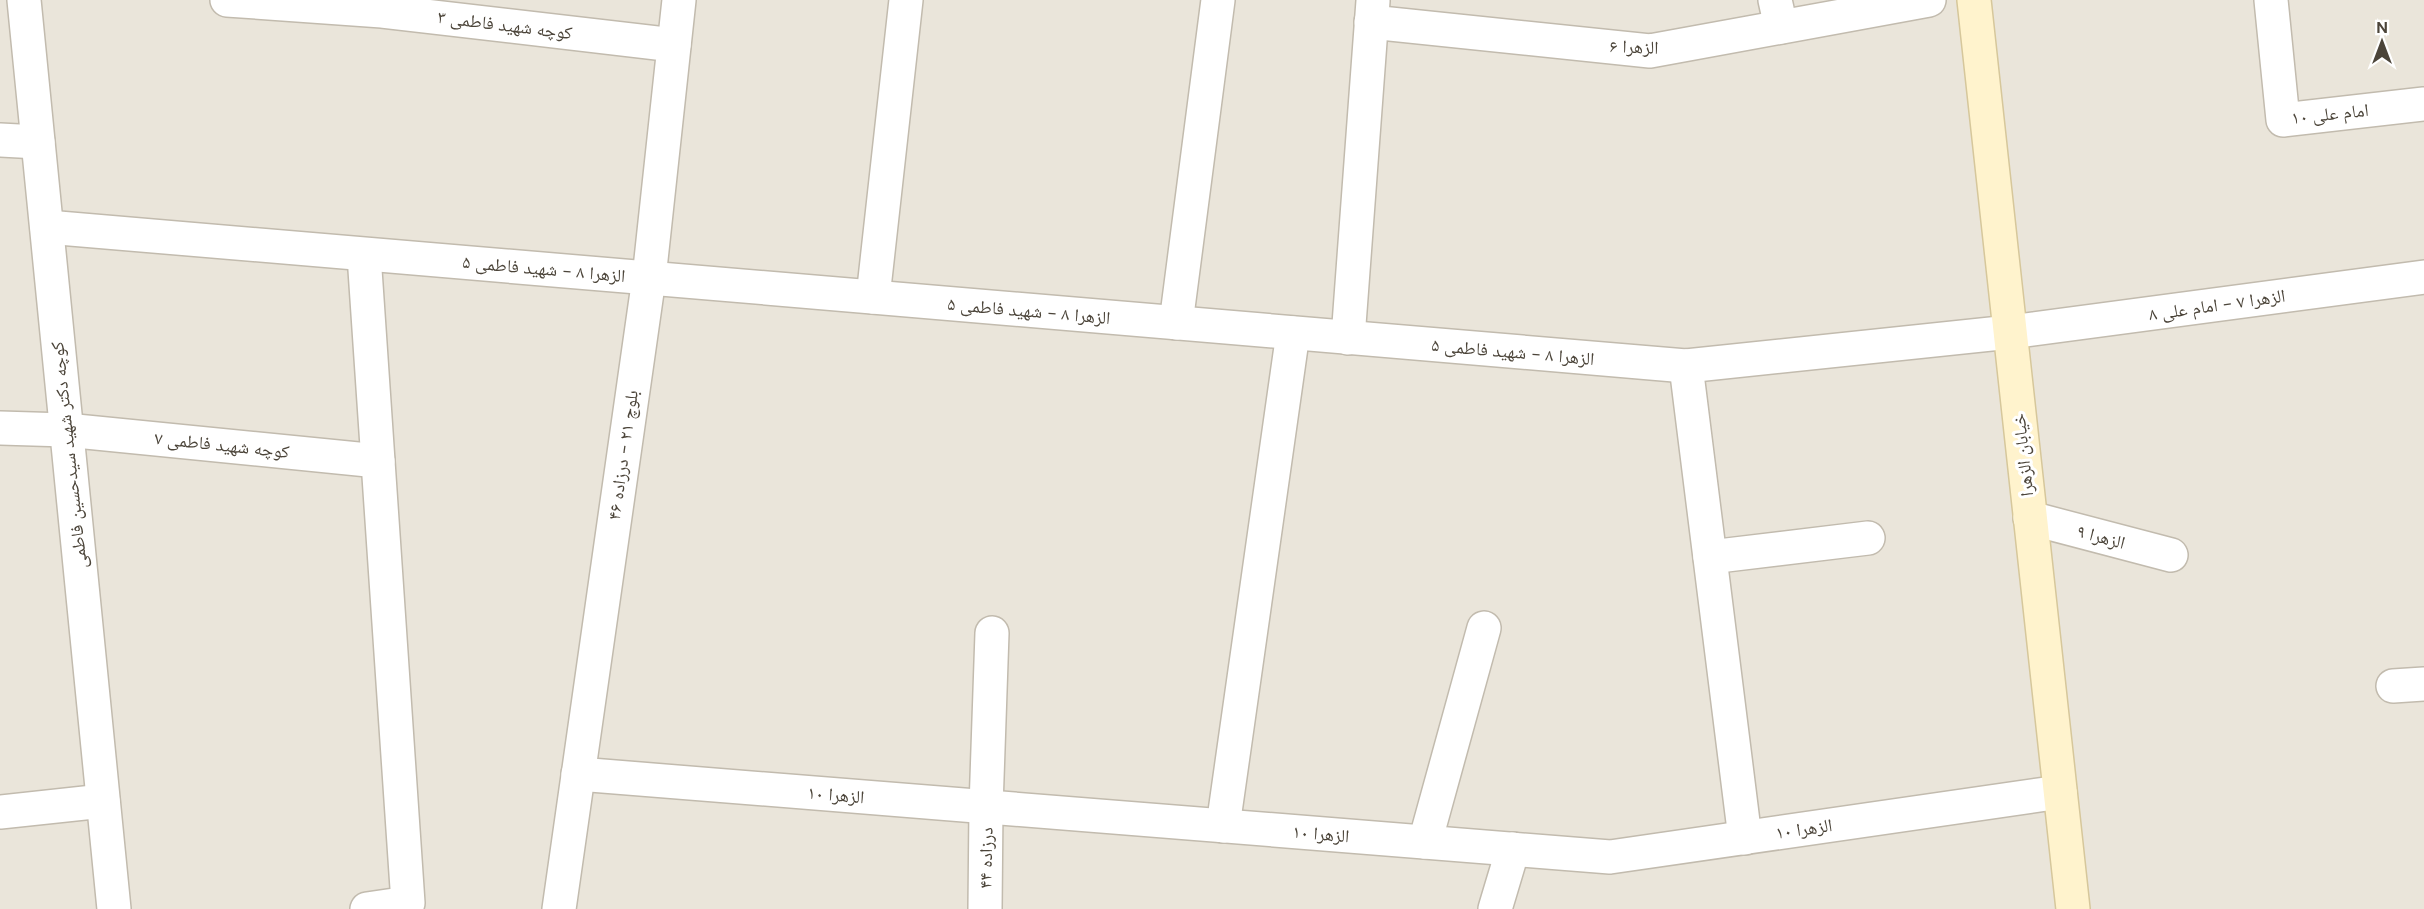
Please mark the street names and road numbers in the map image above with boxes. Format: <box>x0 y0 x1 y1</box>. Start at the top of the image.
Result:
street label: کوچه شهید فاطمی ۳ <box>436 5 574 45</box>
street label: الزهرا ۶ <box>1609 34 1659 60</box>
street label: امام علی ۱۰ <box>2290 98 2370 130</box>
street label: الزهرا ۸ - شهید فاطمی ۵ <box>462 250 626 288</box>
street label: الزهرا ۷ - امام علی ۸ <box>2147 284 2287 326</box>
street label: الزهرا ۸ - شهید فاطمی ۵ <box>947 292 1111 330</box>
street label: الزهرا ۸ - شهید فاطمی ۵ <box>1431 333 1595 371</box>
street label: کوچه دکتر شهید سیدحسین فاطمی <box>45 340 93 570</box>
street label: بلوچ ۲۱ - درزاده ۴۶ <box>602 388 644 521</box>
street label: خیابان الزهرا <box>2007 412 2039 498</box>
street label: کوچه شهید فاطمی ۷ <box>153 426 291 464</box>
street label: الزهرا ۹ <box>2074 519 2128 555</box>
street label: الزهرا ۱۰ <box>807 781 865 809</box>
street label: الزهرا ۱۰ <box>1774 813 1834 845</box>
street label: الزهرا ۱۰ <box>1292 820 1350 848</box>
street label: درزاده ۴۴ <box>973 827 999 889</box>

